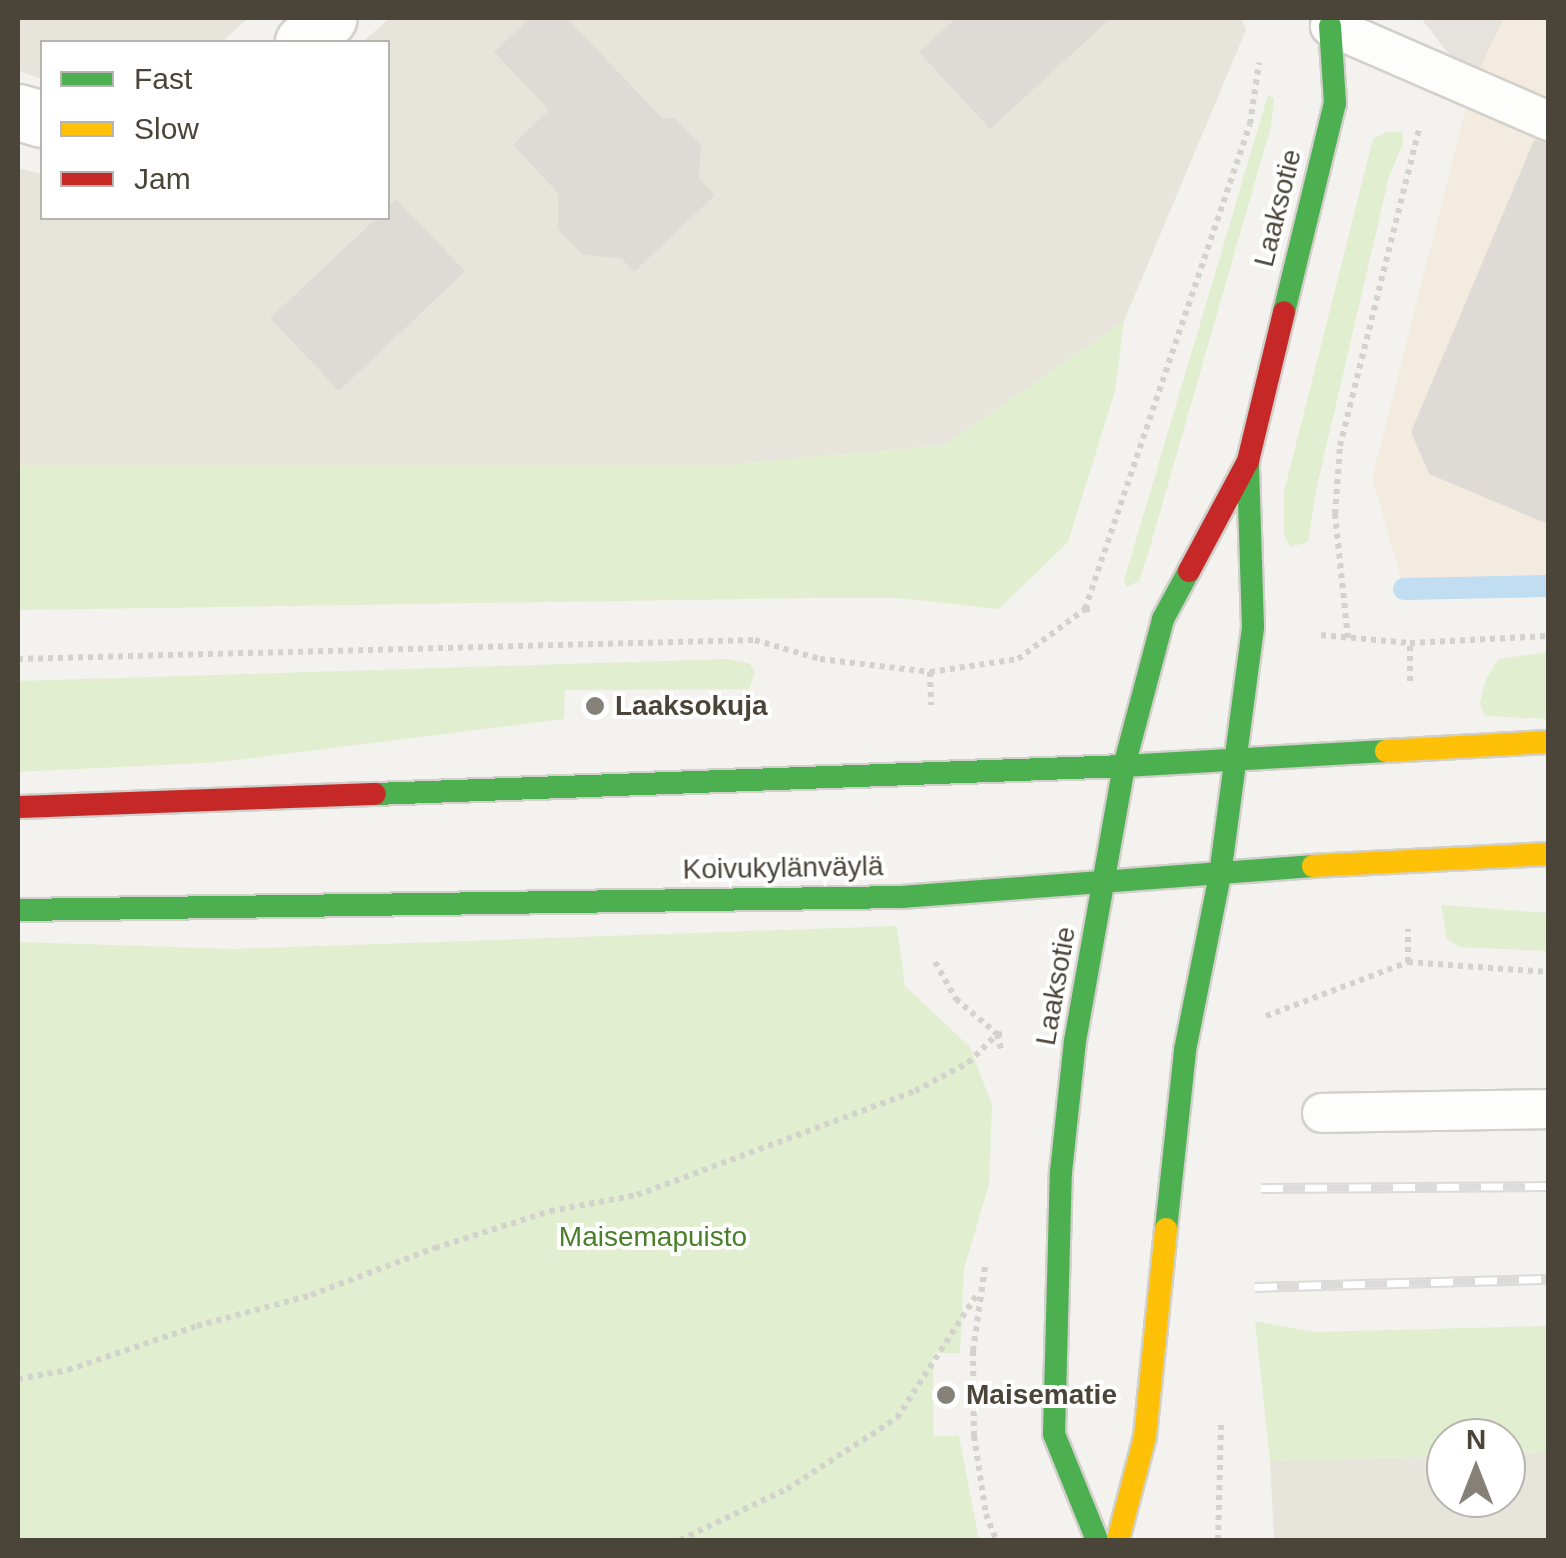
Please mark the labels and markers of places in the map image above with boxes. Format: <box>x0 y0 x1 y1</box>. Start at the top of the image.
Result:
place label: Laaksokuja <box>615 689 768 723</box>
marker: Laaksokuja <box>584 695 606 717</box>
place label: Maisematie <box>966 1378 1117 1412</box>
marker: Maisematie <box>935 1384 957 1406</box>

